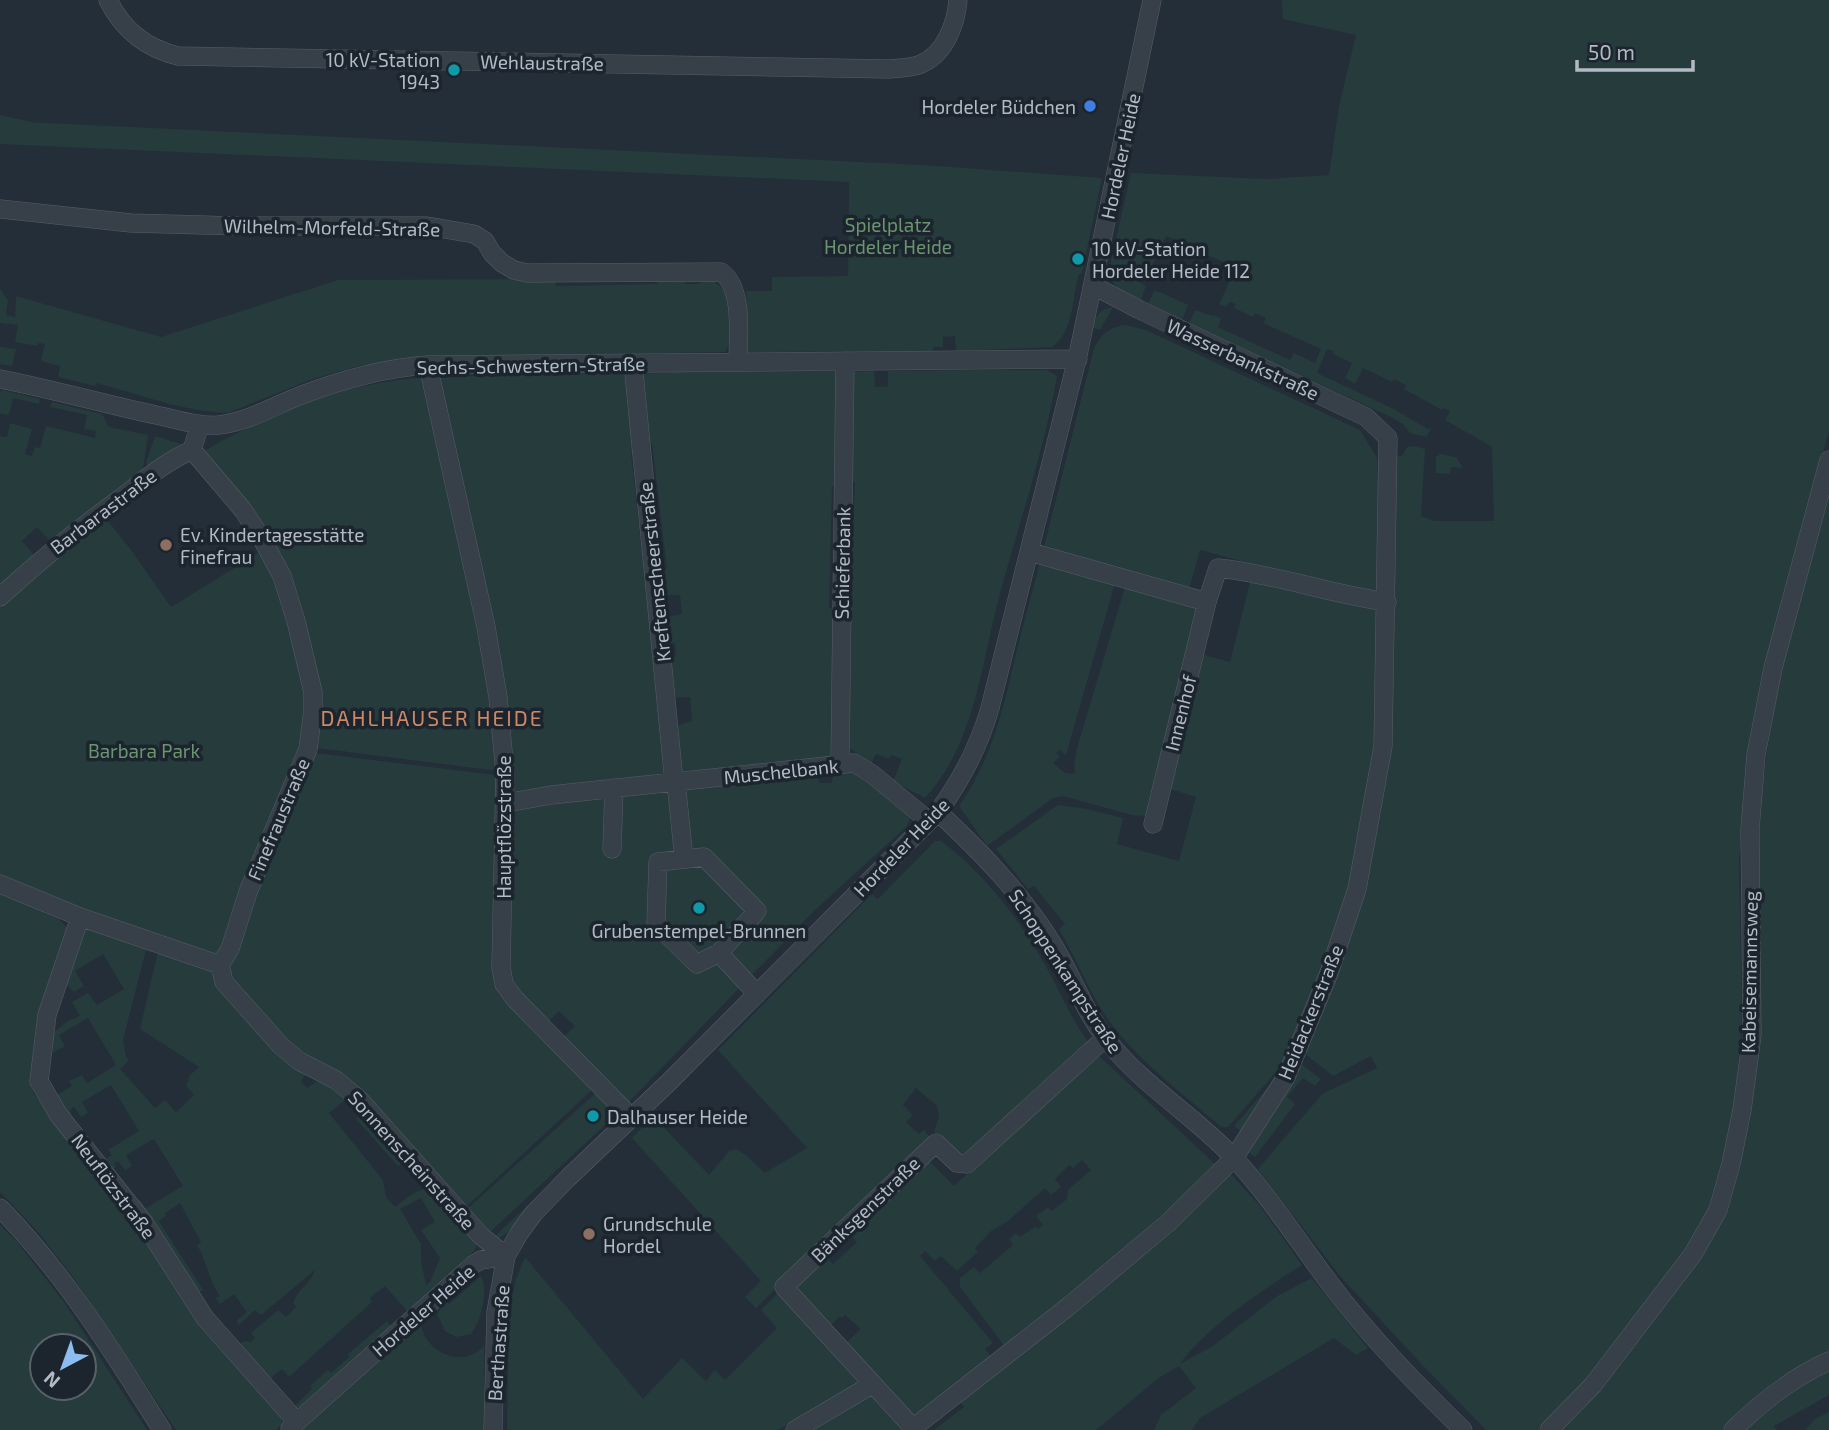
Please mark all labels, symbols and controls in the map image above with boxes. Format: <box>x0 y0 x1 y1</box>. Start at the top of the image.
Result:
scale bar <box>1577 28 1692 72</box>
text: 50 m <box>1588 39 1635 64</box>
place label: 10 kV-Station 1943 <box>326 48 440 93</box>
street label: Wehlaustraße <box>480 49 604 75</box>
marker: 10 kV-Station 1943 <box>446 62 462 78</box>
street label: Hordeler Heide <box>1095 91 1145 221</box>
place label: Hordeler Büdchen <box>922 95 1076 118</box>
marker: Hordeler Büdchen <box>1082 98 1098 114</box>
park label: Spielplatz Hordeler Heide <box>824 213 952 258</box>
street label: Wilhelm-Morfeld-Straße <box>224 214 440 240</box>
place label: 10 kV-Station Hordeler Heide 112 <box>1092 237 1250 282</box>
marker: 10 kV-Station Hordeler Heide 112 <box>1070 251 1086 267</box>
street label: Wasserbankstraße <box>1163 314 1323 404</box>
street label: Sechs-Schwestern-Straße <box>416 352 646 378</box>
street label: Barbarastraße <box>45 464 161 558</box>
street label: Kreftenscheerstraße <box>633 481 675 663</box>
street label: Schieferbank <box>830 506 854 620</box>
place label: Ev. Kindertagesstätte Finefrau <box>180 523 364 568</box>
marker: Ev. Kindertagesstätte Finefrau <box>158 537 174 553</box>
street label: Innenhof <box>1159 672 1201 753</box>
district label: DAHLHAUSER HEIDE <box>321 705 543 730</box>
park label: Barbara Park <box>88 739 200 762</box>
street label: Muschelbank <box>722 754 840 788</box>
street label: Finefraustraße <box>242 755 314 883</box>
street label: Hauptflözstraße <box>492 755 515 899</box>
street label: Hordeler Heide <box>848 793 954 901</box>
street label: Schoppenkampstraße <box>1004 885 1128 1057</box>
street label: Kabeisemannsweg <box>1736 890 1762 1053</box>
marker: Grubenstempel-Brunnen <box>691 900 707 916</box>
place label: Grubenstempel-Brunnen <box>592 919 806 942</box>
street label: Heidackerstraße <box>1272 941 1348 1083</box>
street label: Sonnenscheinstraße <box>344 1086 480 1234</box>
place label: Dalhauser Heide <box>607 1105 748 1128</box>
marker: Dalhauser Heide <box>585 1108 601 1124</box>
street label: Neuflözstraße <box>67 1129 161 1243</box>
street label: Bänksgenstraße <box>806 1151 924 1267</box>
place label: Grundschule Hordel <box>603 1212 712 1257</box>
marker: Grundschule Hordel <box>581 1226 597 1242</box>
street label: Hordeler Heide <box>367 1259 479 1361</box>
street label: Berthastraße <box>482 1284 514 1402</box>
north arrow <box>28 1332 98 1402</box>
text: N <box>39 1367 64 1393</box>

